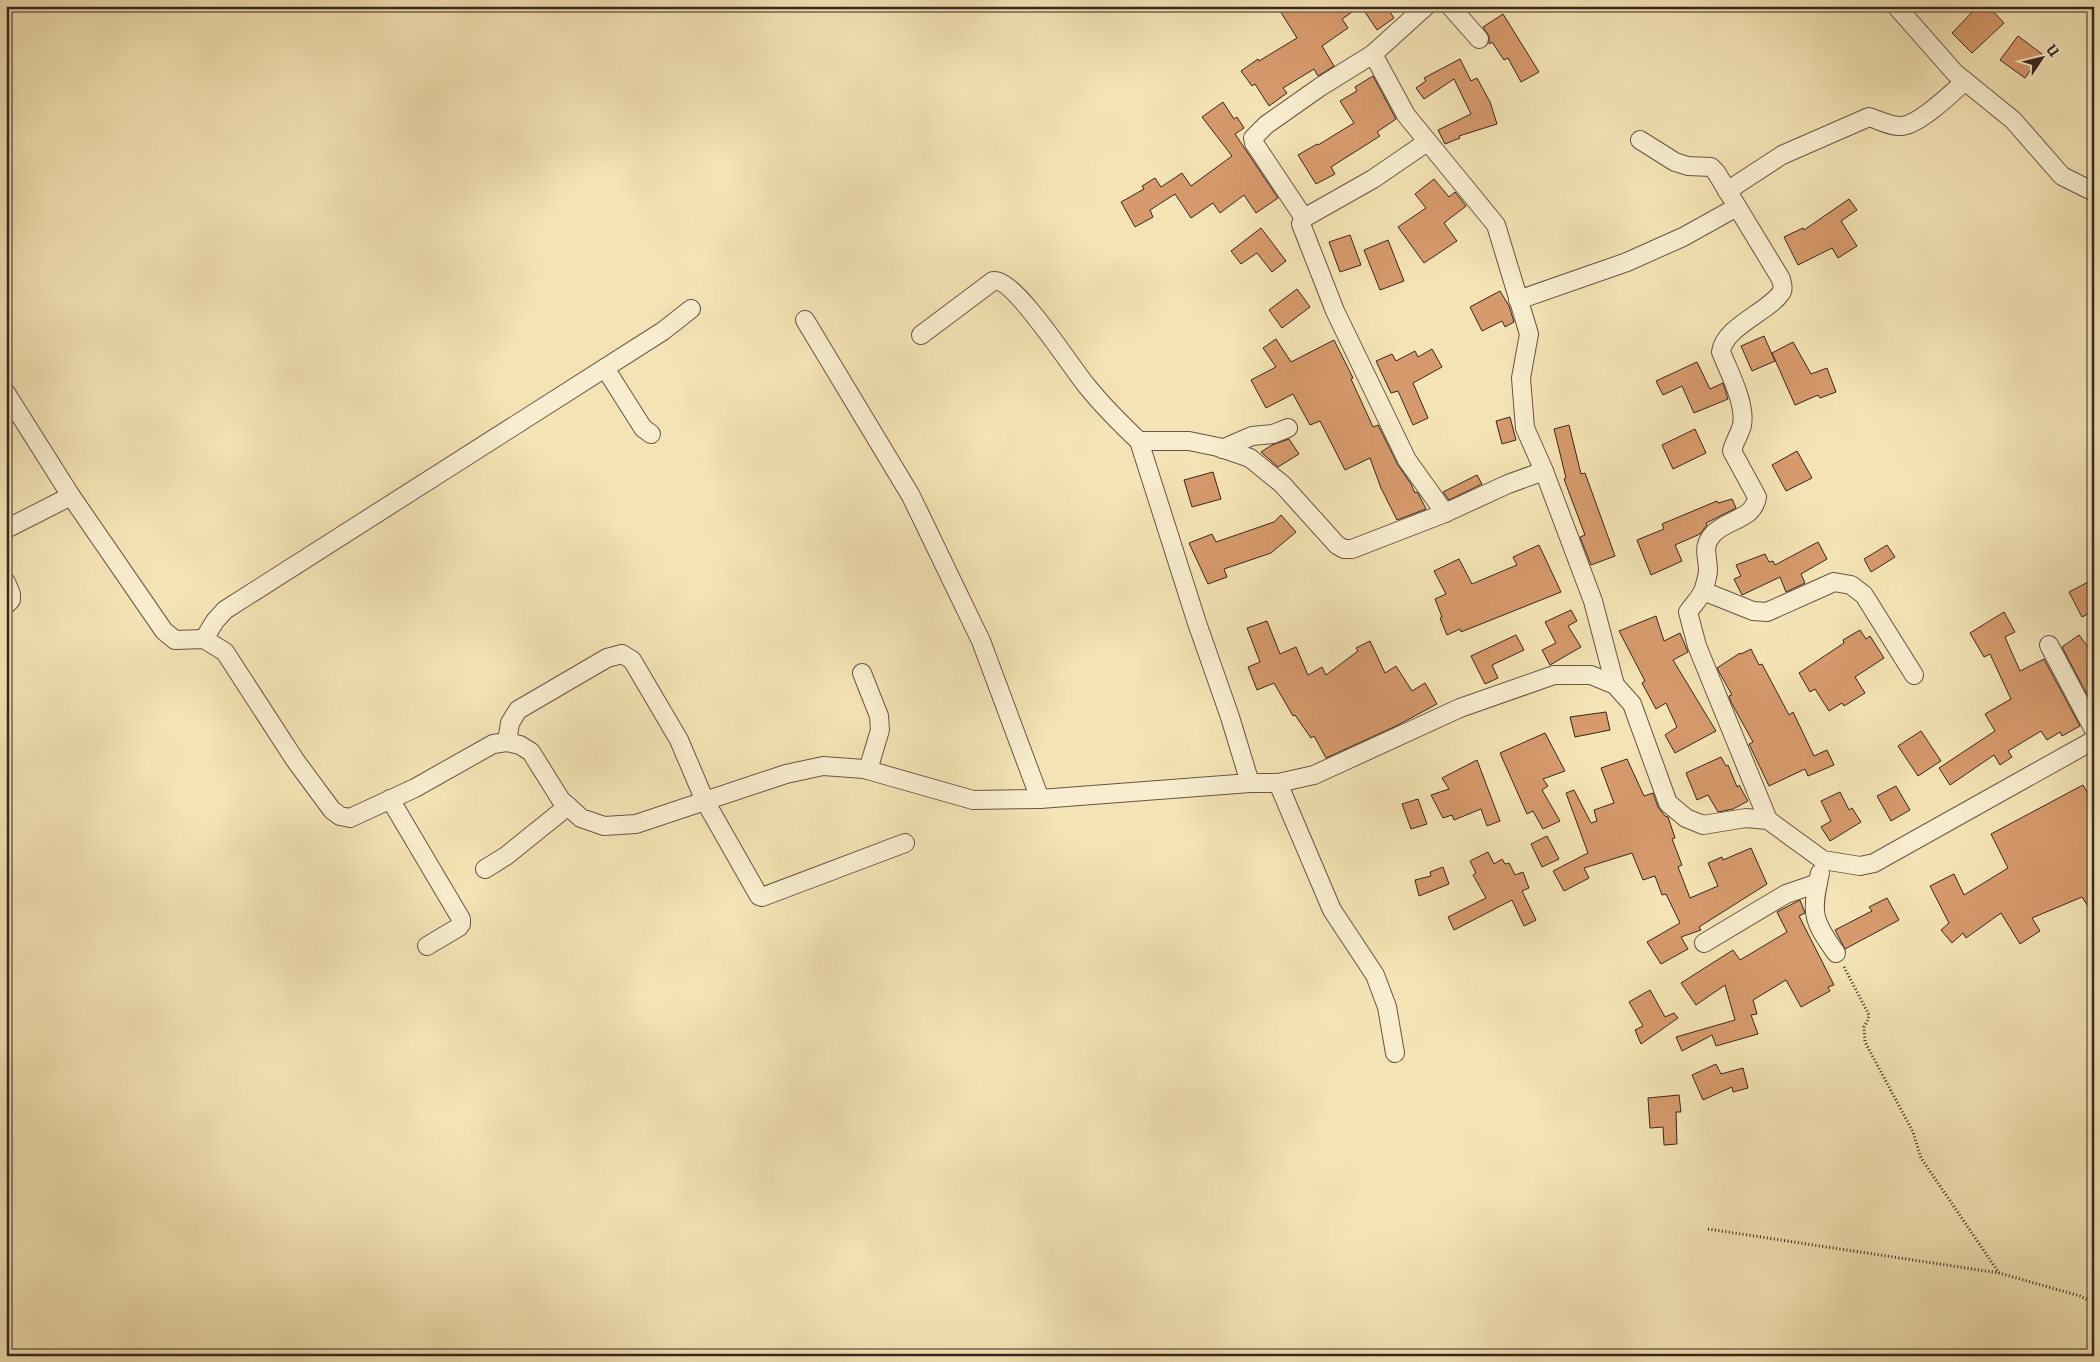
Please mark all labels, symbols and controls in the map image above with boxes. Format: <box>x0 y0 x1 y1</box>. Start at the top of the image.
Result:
north arrow <box>2018 32 2068 82</box>
text: U <box>2042 41 2062 60</box>

